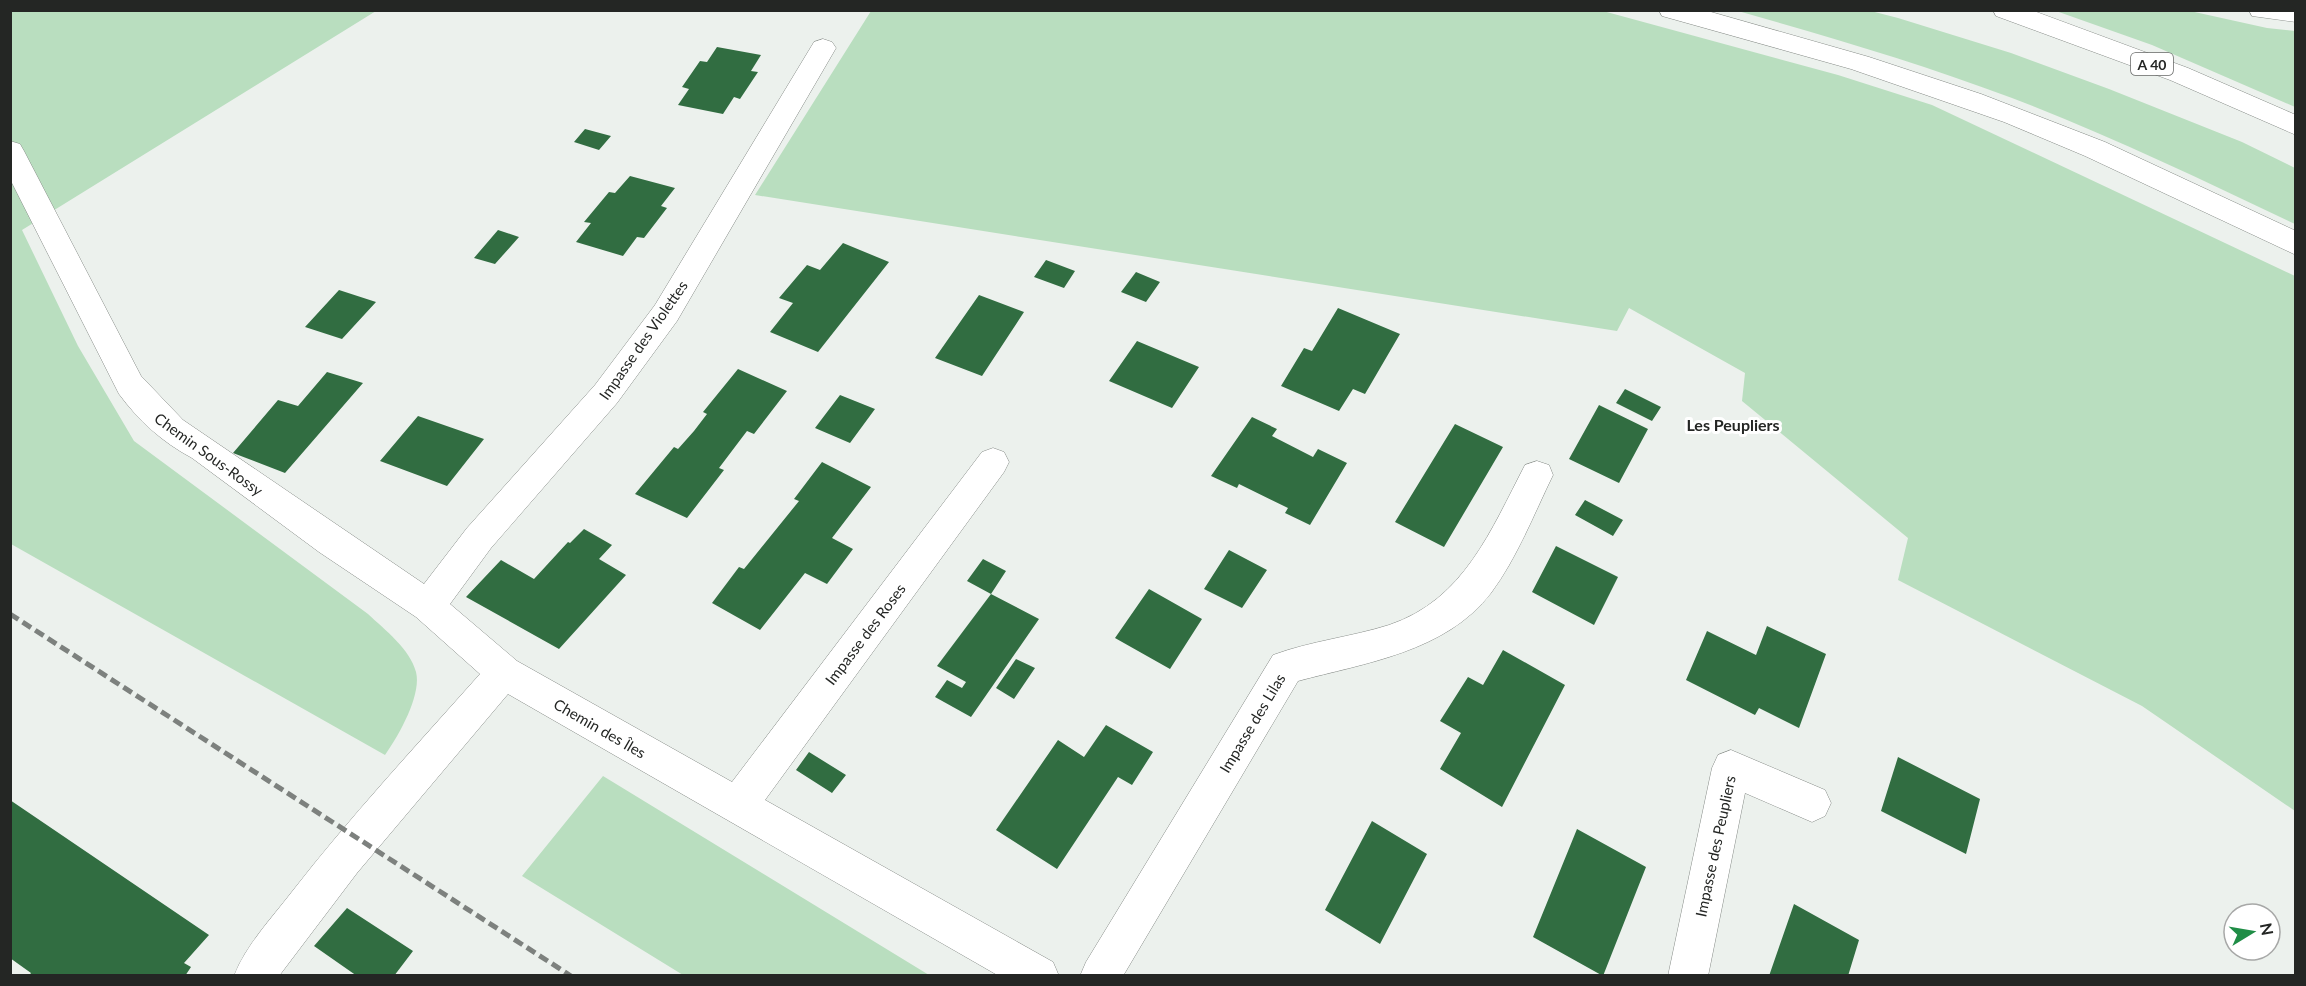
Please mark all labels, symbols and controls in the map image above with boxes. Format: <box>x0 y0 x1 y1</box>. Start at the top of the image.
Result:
road number: A 40 <box>2131 53 2173 75</box>
street label: Impasse des Violettes <box>595 277 691 403</box>
street label: Chemin Sous-Rossy <box>151 409 267 499</box>
district label: Les Peupliers <box>1686 415 1780 434</box>
street label: Impasse des Roses <box>821 580 909 688</box>
street label: Impasse des Lilas <box>1215 670 1289 776</box>
street label: Chemin des Îles <box>551 694 649 762</box>
street label: Impasse des Peupliers <box>1691 774 1739 918</box>
north arrow <box>2222 902 2282 962</box>
text: N <box>2257 921 2278 937</box>

